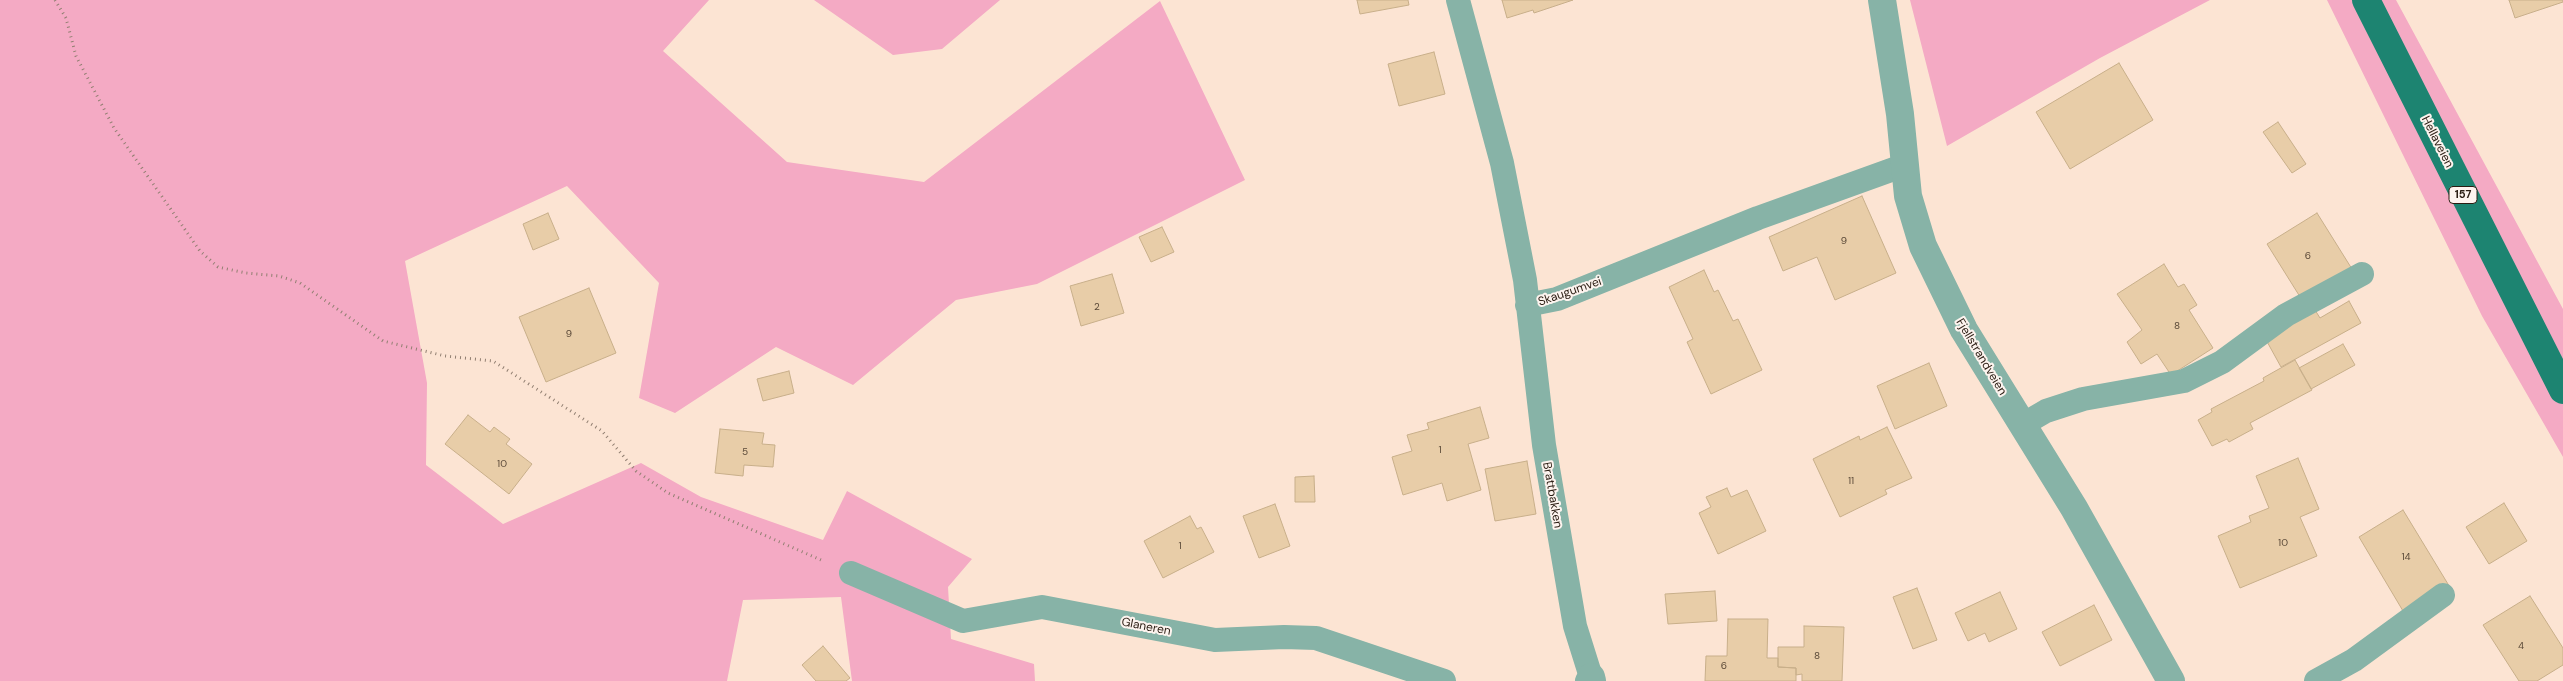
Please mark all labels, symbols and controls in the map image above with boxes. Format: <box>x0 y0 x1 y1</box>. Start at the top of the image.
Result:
street label: Hellaveien <box>2418 114 2456 170</box>
road number: 157 <box>2449 186 2477 204</box>
house number: 9 <box>1841 235 1847 247</box>
house number: 6 <box>2305 250 2311 262</box>
street label: Skaugumvei <box>1536 274 1604 310</box>
house number: 2 <box>1094 301 1100 313</box>
street label: Fjellstrandveien <box>1952 316 2010 398</box>
house number: 8 <box>2174 320 2180 332</box>
house number: 9 <box>566 328 572 340</box>
house number: 1 <box>1438 444 1442 456</box>
house number: 5 <box>742 446 748 458</box>
house number: 10 <box>497 458 507 470</box>
street label: Brattbakken <box>1539 461 1565 529</box>
house number: 11 <box>1848 475 1854 487</box>
house number: 10 <box>2278 537 2288 549</box>
house number: 1 <box>1178 540 1182 552</box>
house number: 14 <box>2401 551 2411 563</box>
street label: Glaneren <box>1120 615 1172 639</box>
house number: 4 <box>2518 640 2524 652</box>
house number: 8 <box>1814 650 1820 662</box>
house number: 6 <box>1721 660 1727 672</box>

